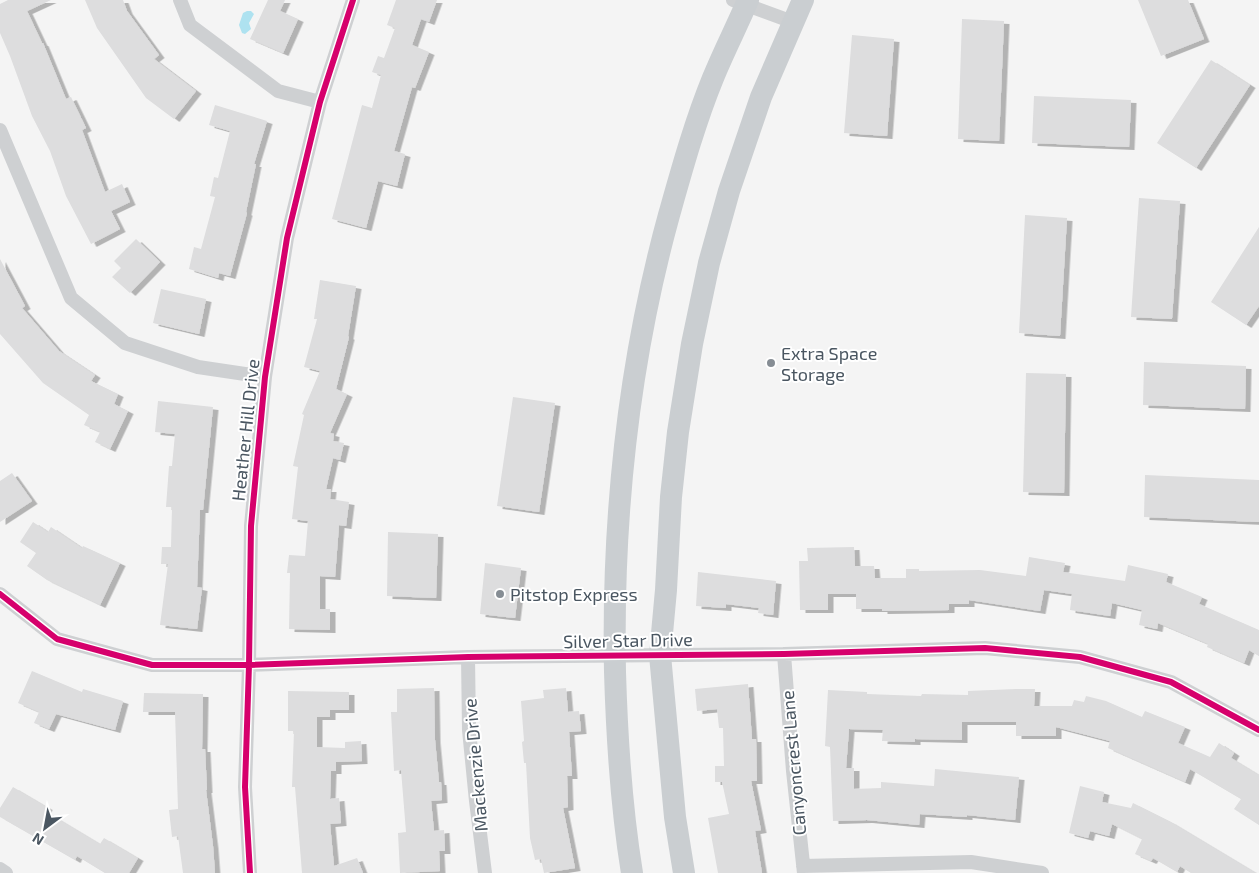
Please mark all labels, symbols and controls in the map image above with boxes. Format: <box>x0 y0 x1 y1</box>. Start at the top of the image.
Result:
place label: Extra Space Storage <box>781 342 877 385</box>
marker: Extra Space Storage <box>765 357 777 369</box>
street label: Heather Hill Drive <box>227 358 263 502</box>
place label: Pitstop Express <box>510 583 638 605</box>
marker: Pitstop Express <box>494 588 506 600</box>
street label: Silver Star Drive <box>563 628 693 652</box>
street label: Canyoncrest Lane <box>776 690 810 836</box>
street label: Mackenzie Drive <box>458 698 492 832</box>
north arrow <box>20 803 70 853</box>
text: N <box>29 830 47 849</box>

